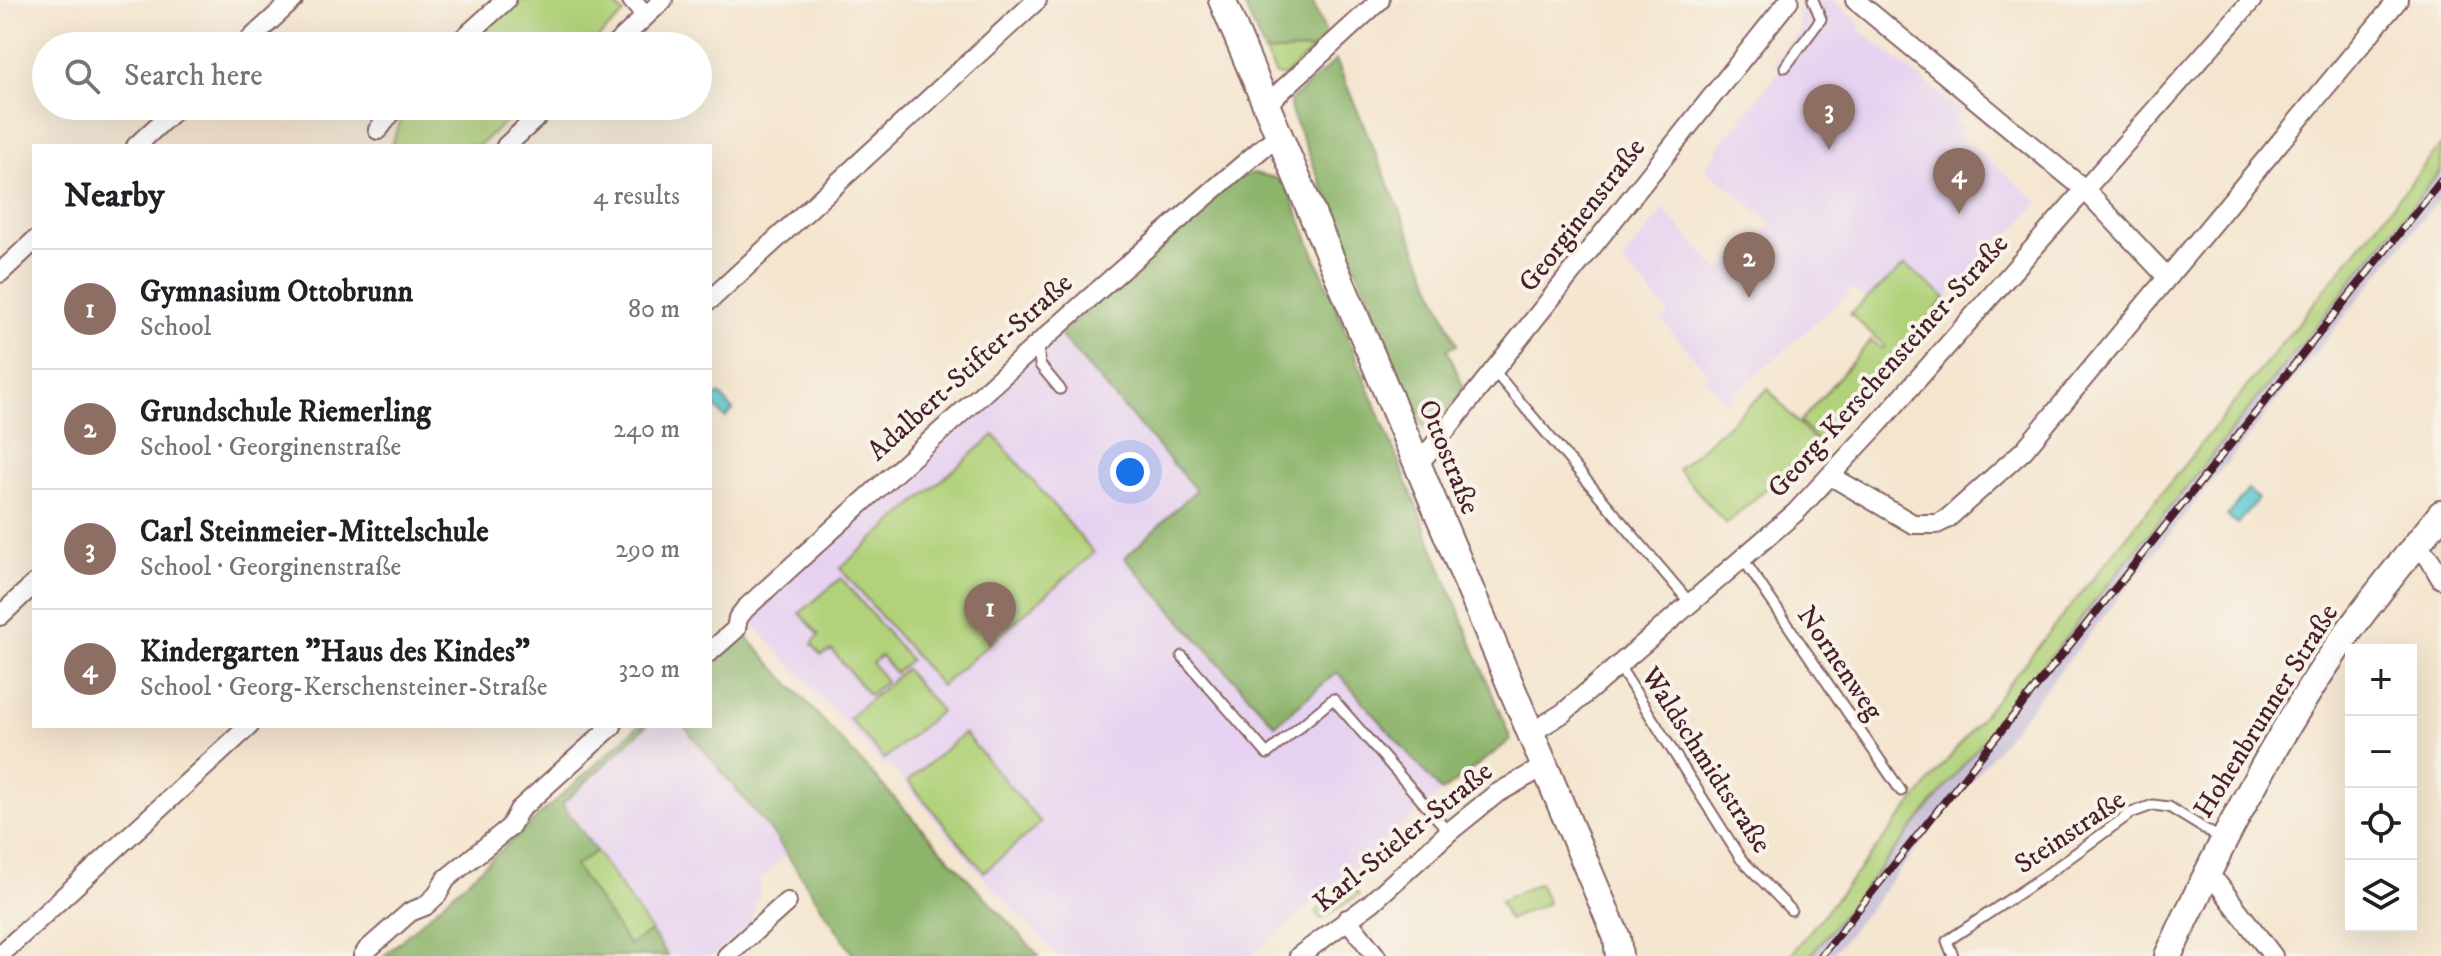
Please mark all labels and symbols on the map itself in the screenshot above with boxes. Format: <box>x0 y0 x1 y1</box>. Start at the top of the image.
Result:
pin: 3 <box>1803 84 1855 150</box>
street label: Georginenstraße <box>1511 131 1653 299</box>
pin: 4 <box>1933 148 1985 214</box>
street label: Georg-Kerschensteiner-Straße <box>1760 227 2016 505</box>
pin: 2 <box>1723 232 1775 298</box>
street label: Adalbert-Stifter-Straße <box>860 266 1080 468</box>
street label: Ottostraße <box>1410 395 1488 519</box>
your location <box>1110 452 1150 492</box>
pin: 1 <box>964 582 1016 648</box>
street label: Hohenbrunner Straße <box>2186 597 2346 825</box>
street label: Nornenweg <box>1789 599 1891 727</box>
street label: Waldschmidtstraße <box>1632 660 1779 860</box>
street label: Karl-Stieler-Straße <box>1306 754 1500 920</box>
street label: Steinstraße <box>2008 782 2132 882</box>

